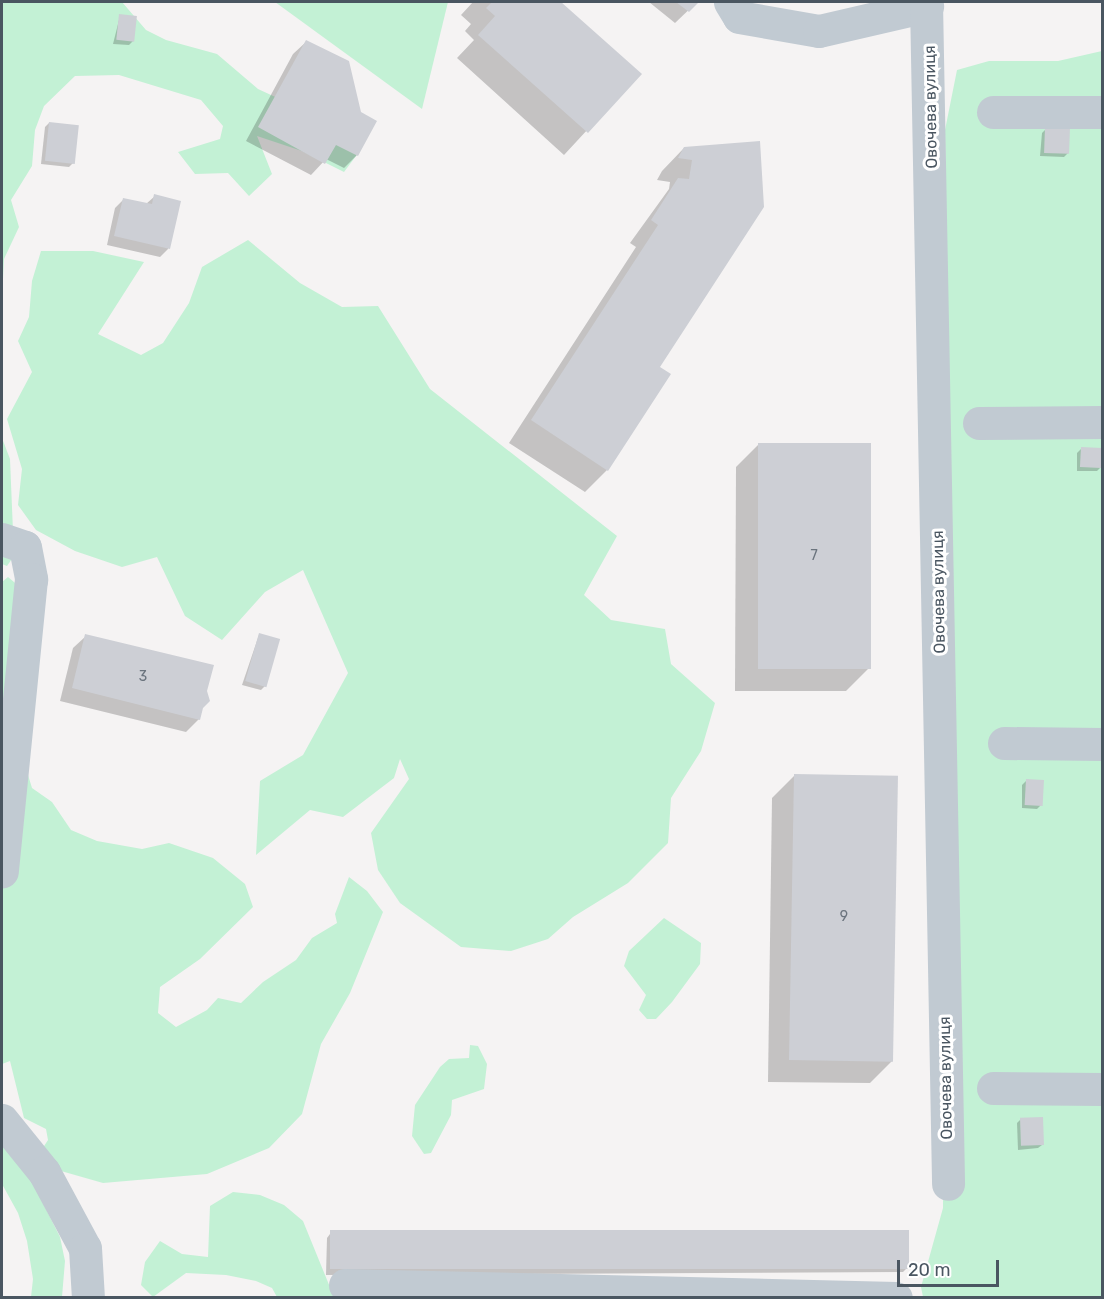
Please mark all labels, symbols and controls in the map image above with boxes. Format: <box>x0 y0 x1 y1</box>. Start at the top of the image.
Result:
street label: Овочева вулиця <box>920 45 942 169</box>
street label: Овочева вулиця <box>928 530 950 654</box>
house number: 7 <box>810 548 818 564</box>
house number: 3 <box>139 669 147 685</box>
house number: 9 <box>840 909 848 925</box>
street label: Овочева вулиця <box>935 1016 957 1140</box>
scale bar <box>900 1248 1002 1286</box>
text: 20 m <box>908 1259 950 1281</box>

